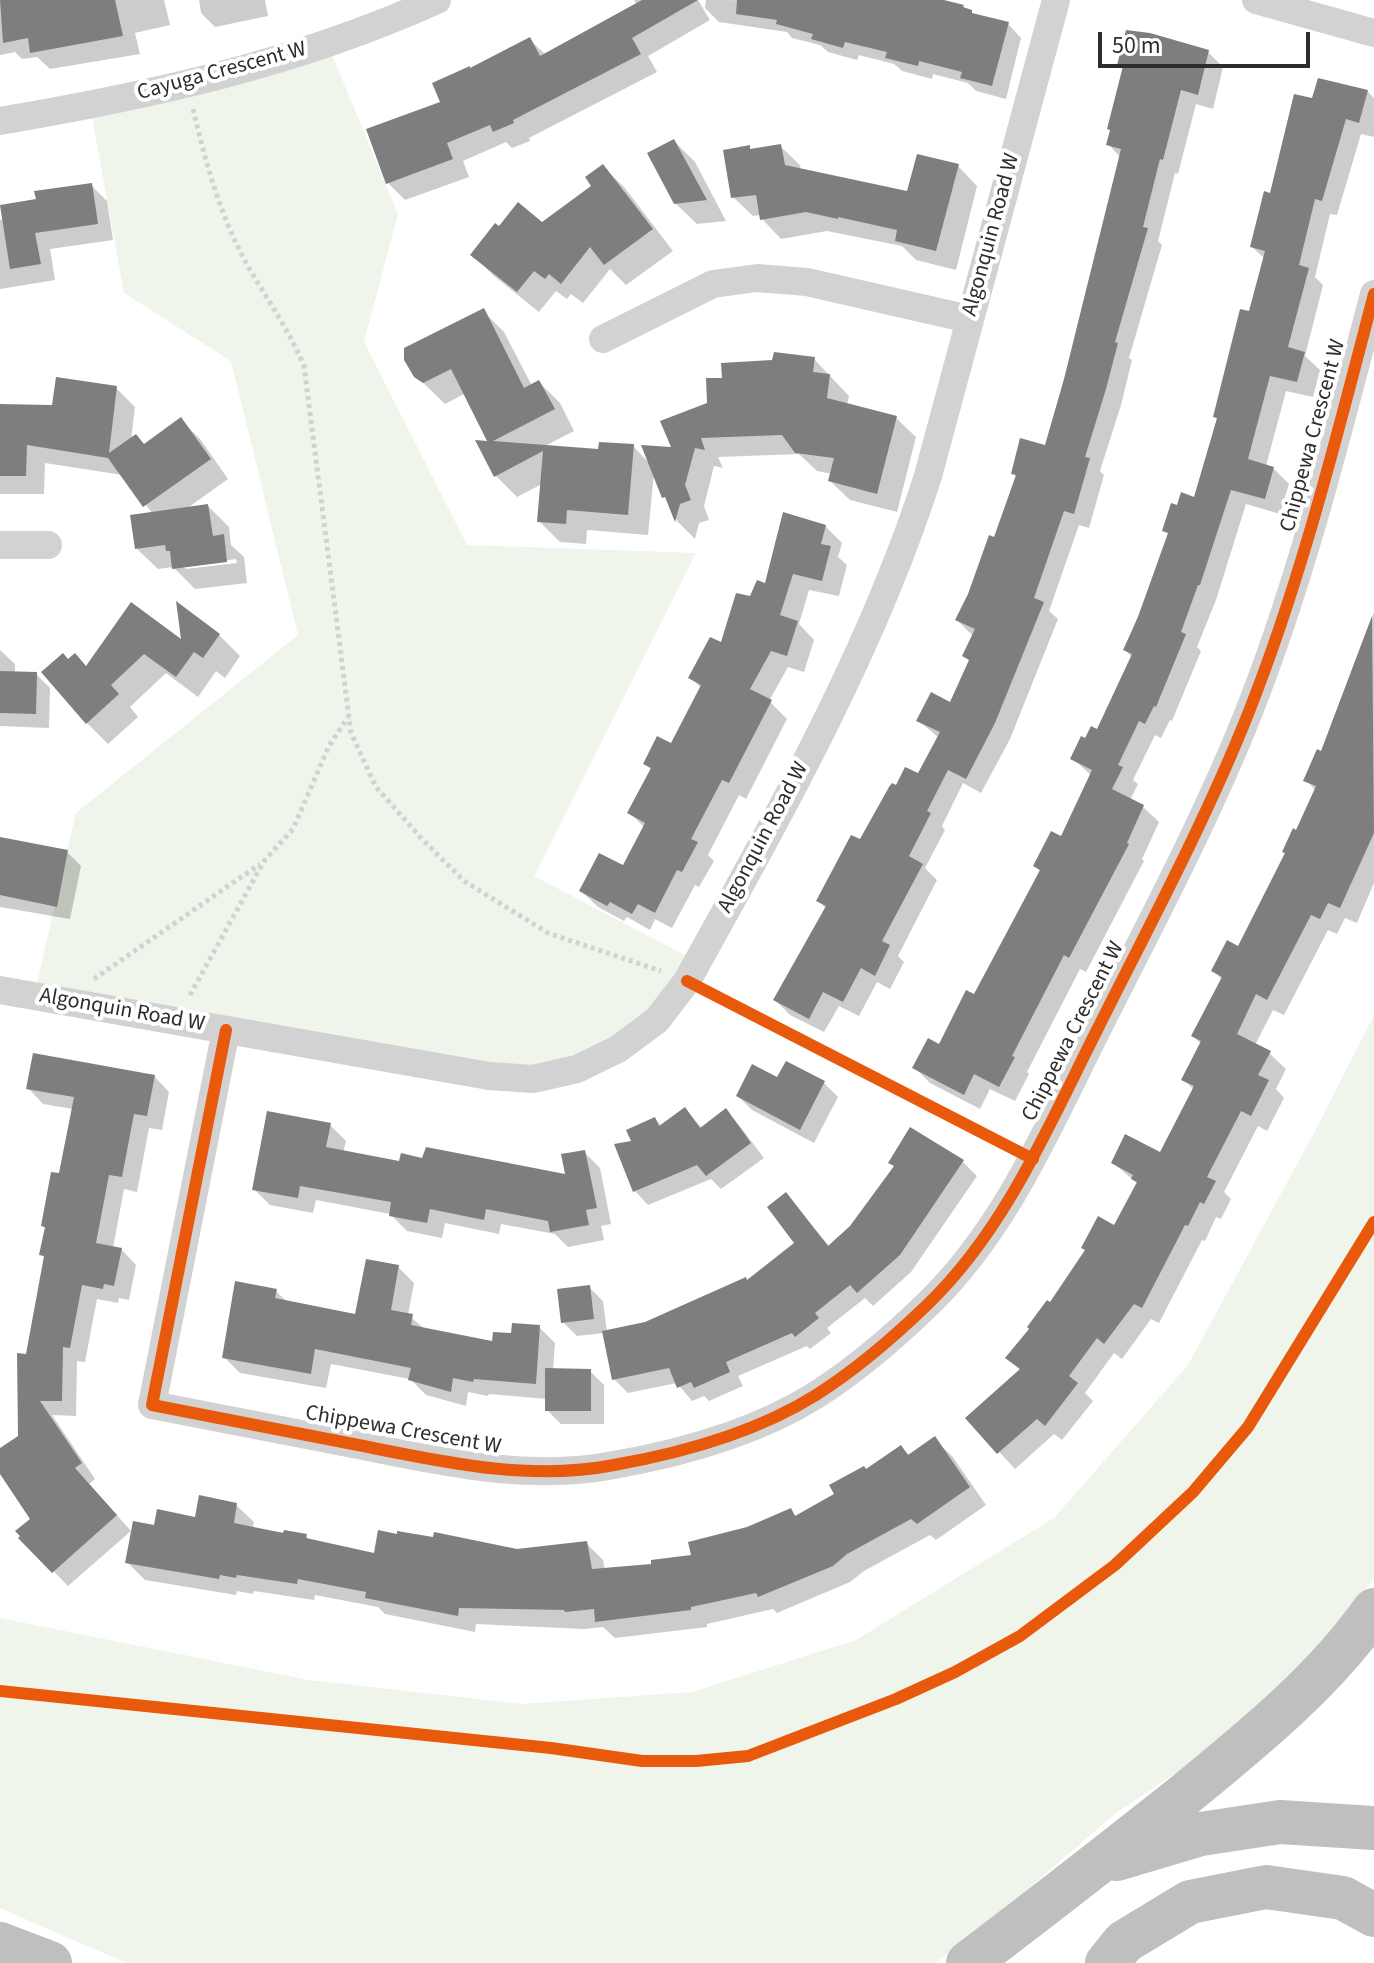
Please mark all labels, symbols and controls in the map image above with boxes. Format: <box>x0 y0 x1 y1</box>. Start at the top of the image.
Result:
scale bar <box>1102 16 1314 66</box>
text: 50 m <box>1112 28 1161 63</box>
street label: Cayuga Crescent W <box>135 37 309 107</box>
street label: Algonquin Road W <box>958 151 1026 319</box>
street label: Chippewa Crescent W <box>1276 337 1352 535</box>
street label: Algonquin Road W <box>713 758 815 918</box>
street label: Chippewa Crescent W <box>1017 938 1131 1126</box>
street label: Algonquin Road W <box>37 983 207 1039</box>
street label: Chippewa Crescent W <box>303 1401 503 1461</box>

